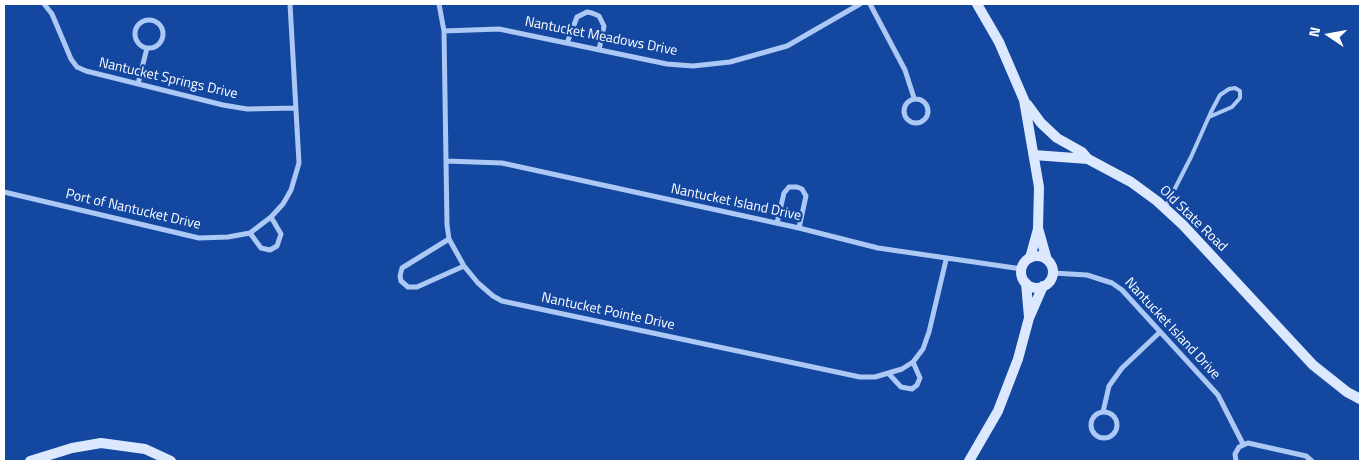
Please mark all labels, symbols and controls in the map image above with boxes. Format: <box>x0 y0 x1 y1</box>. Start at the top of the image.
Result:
north arrow <box>1304 10 1354 60</box>
street label: Nantucket Meadows Drive <box>523 14 679 60</box>
text: N <box>1303 25 1325 39</box>
street label: Nantucket Springs Drive <box>97 55 239 103</box>
street label: Nantucket Island Drive <box>669 181 803 225</box>
street label: Old State Road <box>1156 182 1230 256</box>
street label: Port of Nantucket Drive <box>64 186 202 234</box>
street label: Nantucket Island Drive <box>1121 275 1223 383</box>
street label: Nantucket Pointe Drive <box>540 290 676 334</box>

